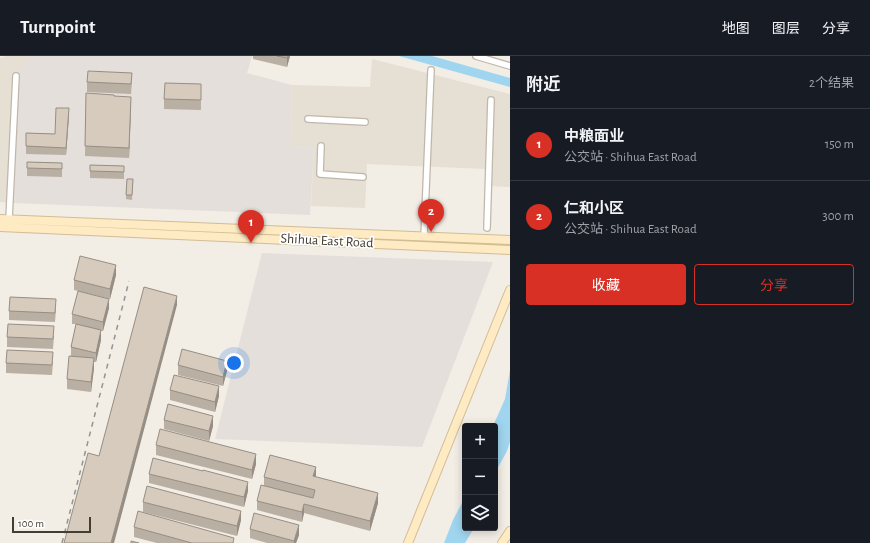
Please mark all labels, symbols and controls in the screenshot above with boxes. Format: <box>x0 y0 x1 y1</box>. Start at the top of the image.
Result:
text: Turnpoint <box>20 18 95 37</box>
text: 地图 <box>722 22 750 36</box>
text: 图层 <box>772 22 800 36</box>
text: 分享 <box>822 22 850 36</box>
text: 附近 <box>526 76 560 93</box>
text: 2个结果 <box>809 77 854 90</box>
text: 中粮面业 <box>564 129 624 144</box>
text: 1 <box>537 138 541 151</box>
text: 150 m <box>825 138 854 151</box>
text: 公交站 · Shihua East Road <box>564 151 697 164</box>
pin: 2 <box>418 199 444 232</box>
text: 仁和小区 <box>564 201 624 216</box>
pin: 1 <box>238 210 264 243</box>
text: 2 <box>536 210 542 223</box>
text: 300 m <box>822 210 854 223</box>
text: 公交站 · Shihua East Road <box>564 223 697 236</box>
street label: Shihua East Road <box>280 232 374 250</box>
button: 收藏 <box>526 264 686 305</box>
button: 分享 <box>694 264 854 305</box>
your location <box>224 353 244 373</box>
map controls <box>462 423 498 531</box>
button: + <box>462 423 498 459</box>
button: − <box>462 459 498 495</box>
button: layers <box>462 495 498 531</box>
scale bar <box>12 515 91 534</box>
text: 100 m <box>18 518 44 529</box>

